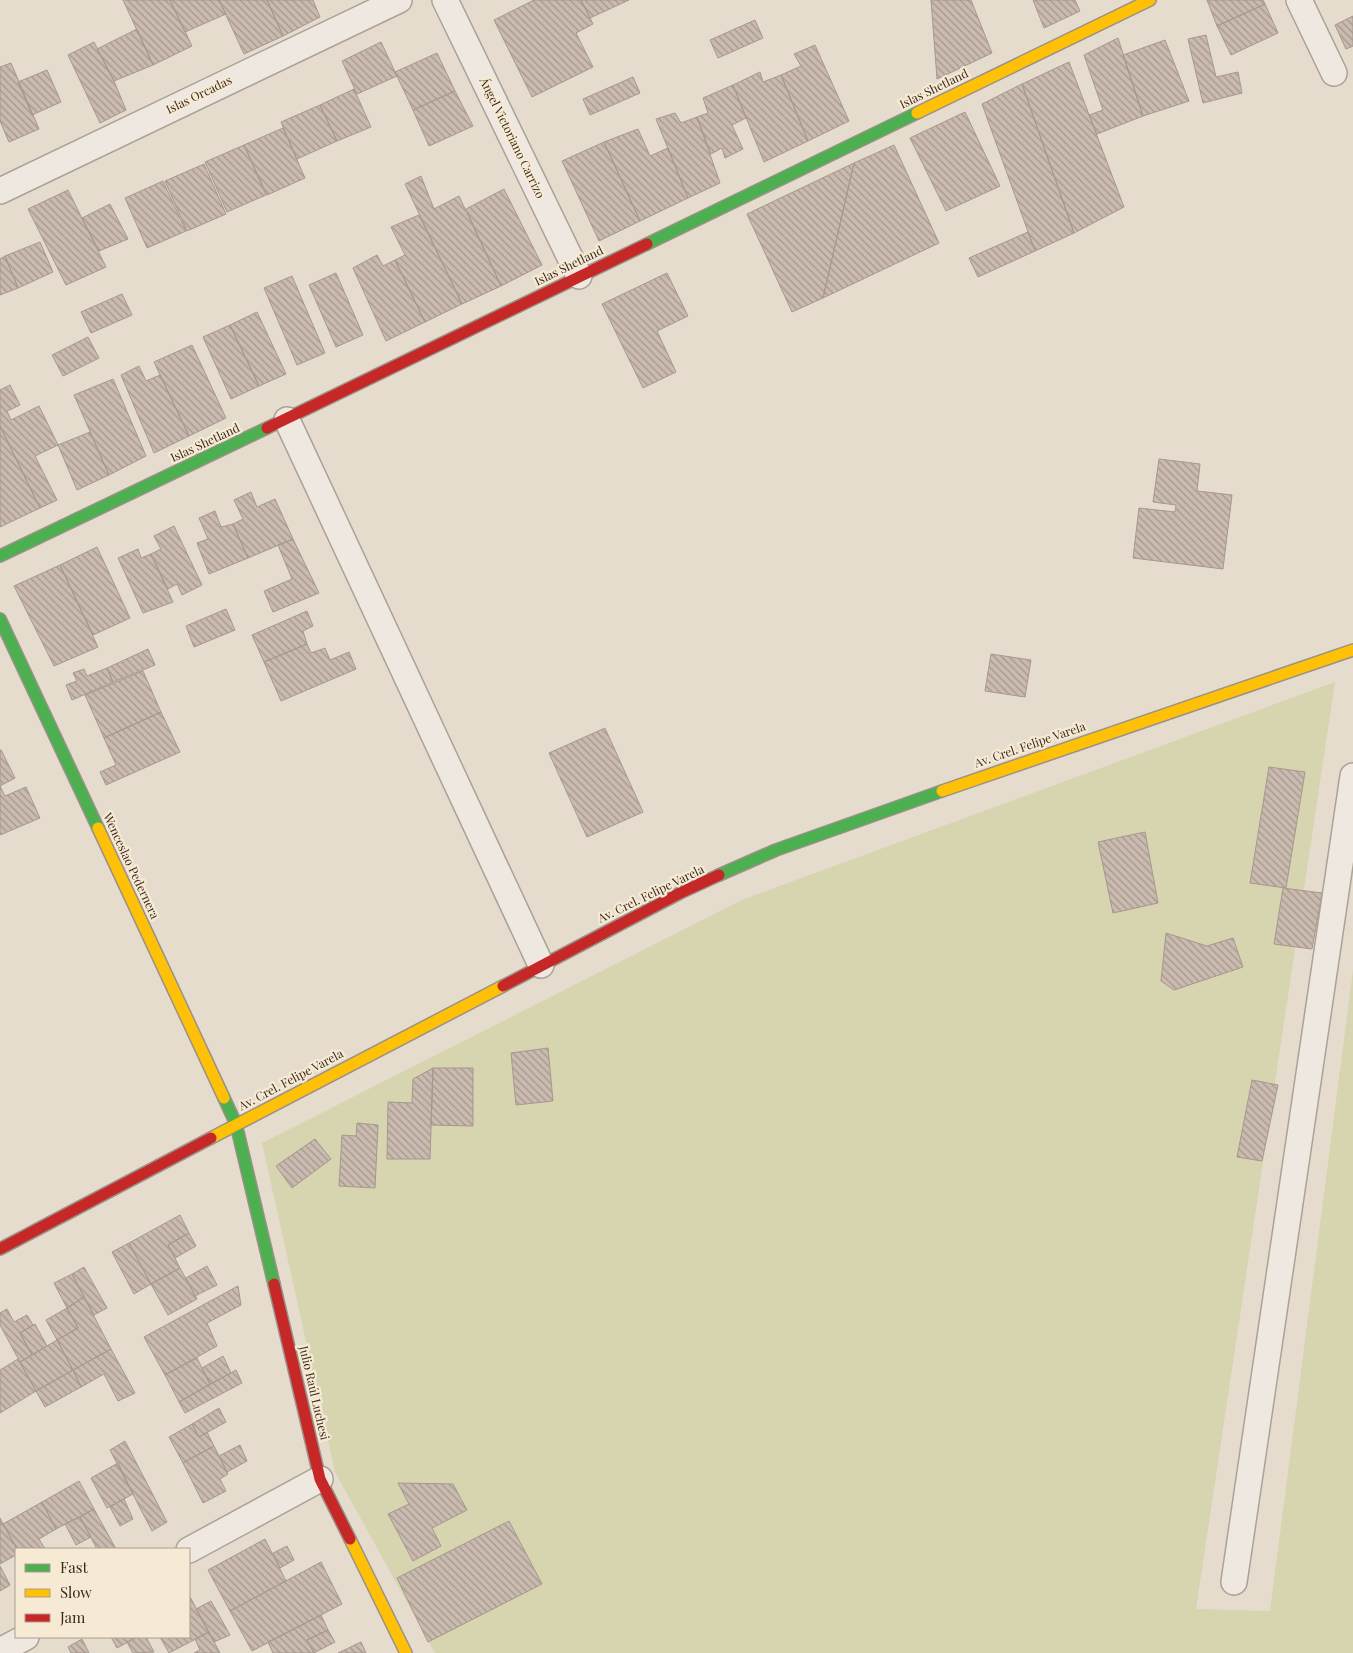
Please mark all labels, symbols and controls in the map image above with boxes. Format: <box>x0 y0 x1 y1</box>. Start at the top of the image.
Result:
street label: Islas Shetland <box>897 65 971 112</box>
street label: Islas Orcadas <box>163 71 234 117</box>
street label: Ángel Victoriano Carrizo <box>476 74 549 201</box>
street label: Islas Shetland <box>532 242 606 289</box>
street label: Islas Shetland <box>167 419 242 465</box>
street label: Av. Crel. Felipe Varela <box>971 718 1087 771</box>
street label: Wenceslao Pedernera <box>100 809 164 921</box>
street label: Av. Crel. Felipe Varela <box>594 860 706 926</box>
street label: Av. Crel. Felipe Varela <box>235 1045 346 1114</box>
street label: Julio Raúl Luchesi <box>296 1343 334 1442</box>
legend <box>15 1548 190 1638</box>
text: Fast <box>60 1557 89 1577</box>
text: Slow <box>60 1582 92 1602</box>
text: Jam <box>59 1607 86 1627</box>

